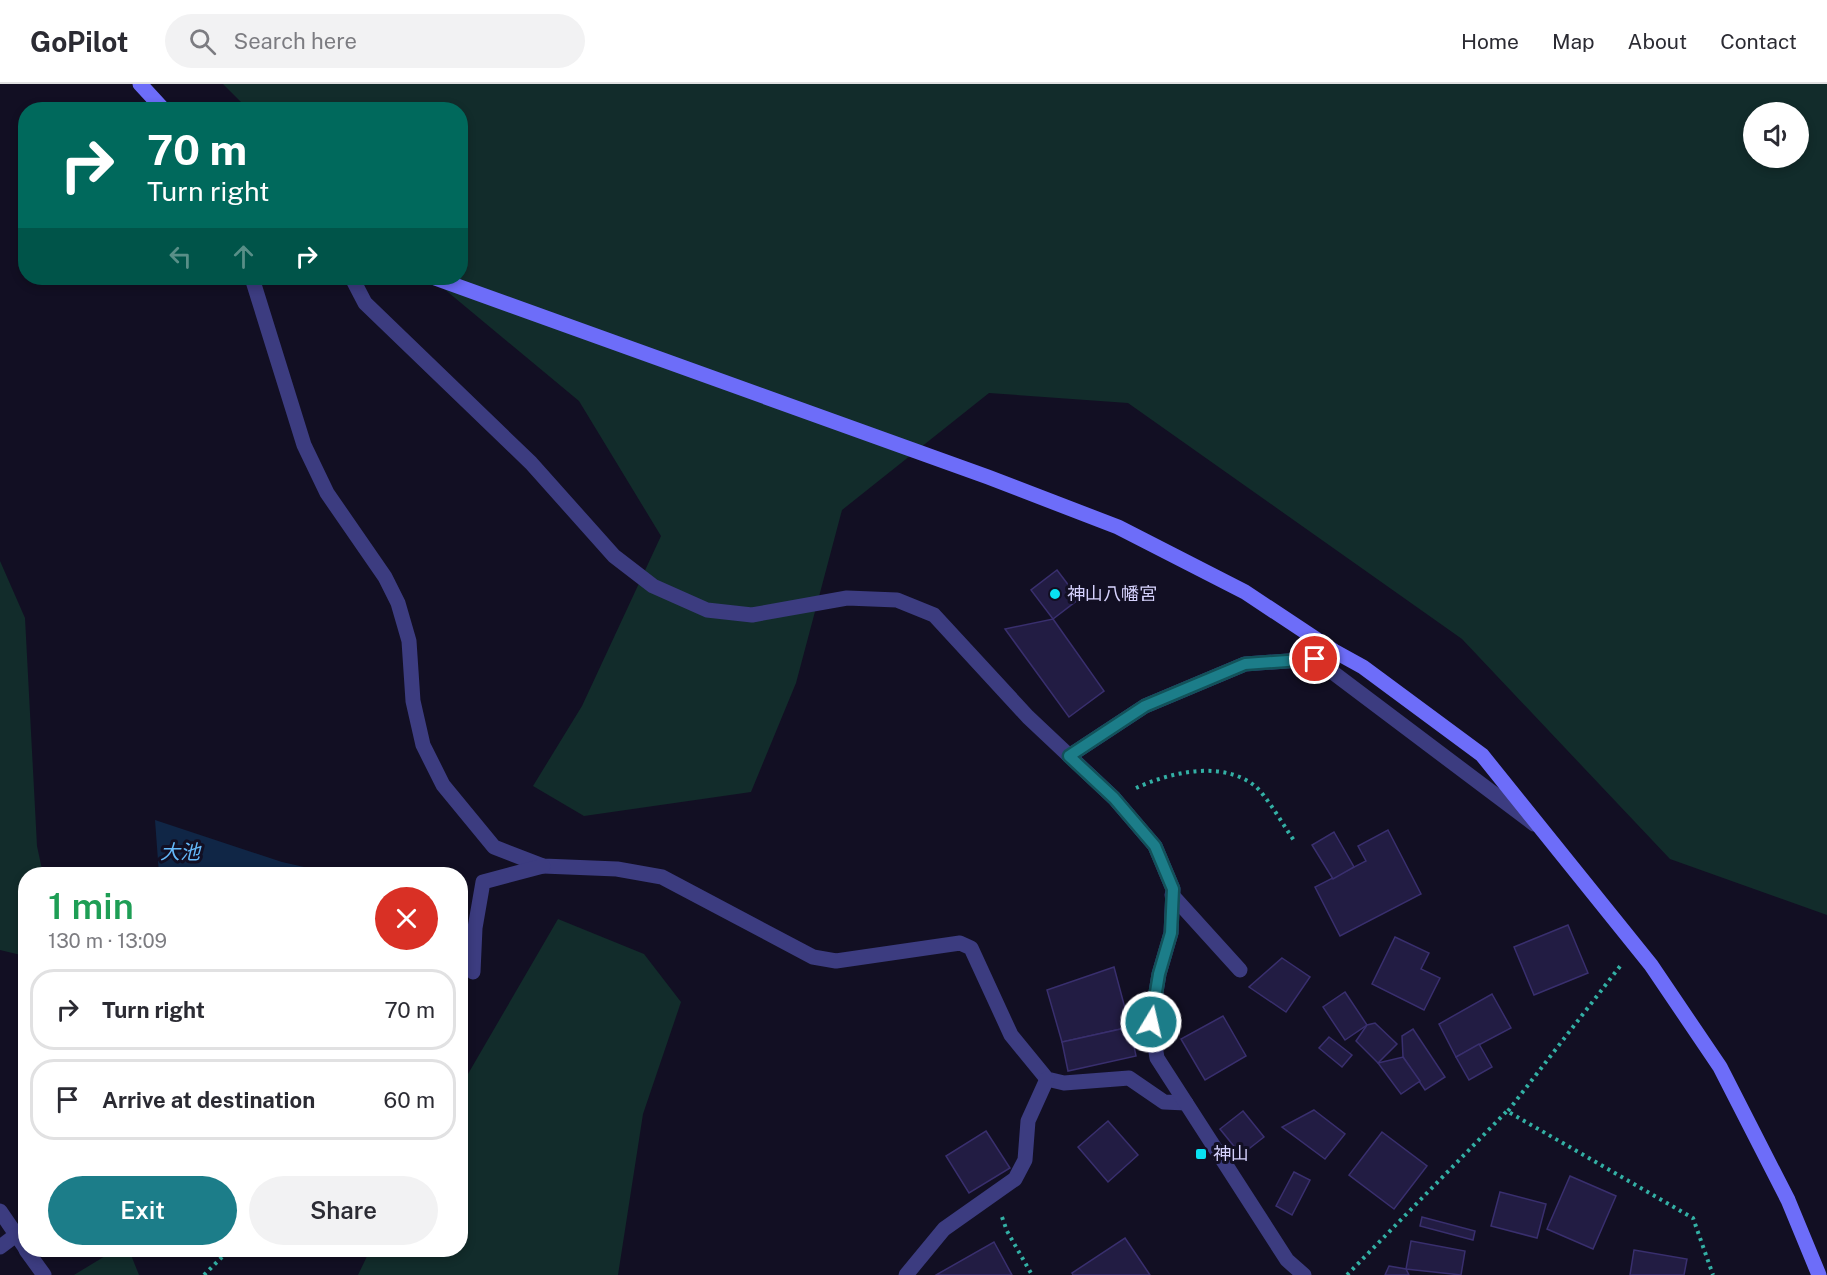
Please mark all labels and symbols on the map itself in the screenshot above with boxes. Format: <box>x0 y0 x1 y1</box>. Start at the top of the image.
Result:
place label: 神山八幡宮 <box>1067 583 1157 604</box>
marker: 神山八幡宮 <box>1048 587 1062 601</box>
pin <box>1289 633 1340 684</box>
water label: 大池 <box>160 840 202 864</box>
position arrow <box>1119 990 1183 1054</box>
place label: 神山 <box>1213 1143 1249 1164</box>
marker: 神山 <box>1194 1147 1208 1161</box>

